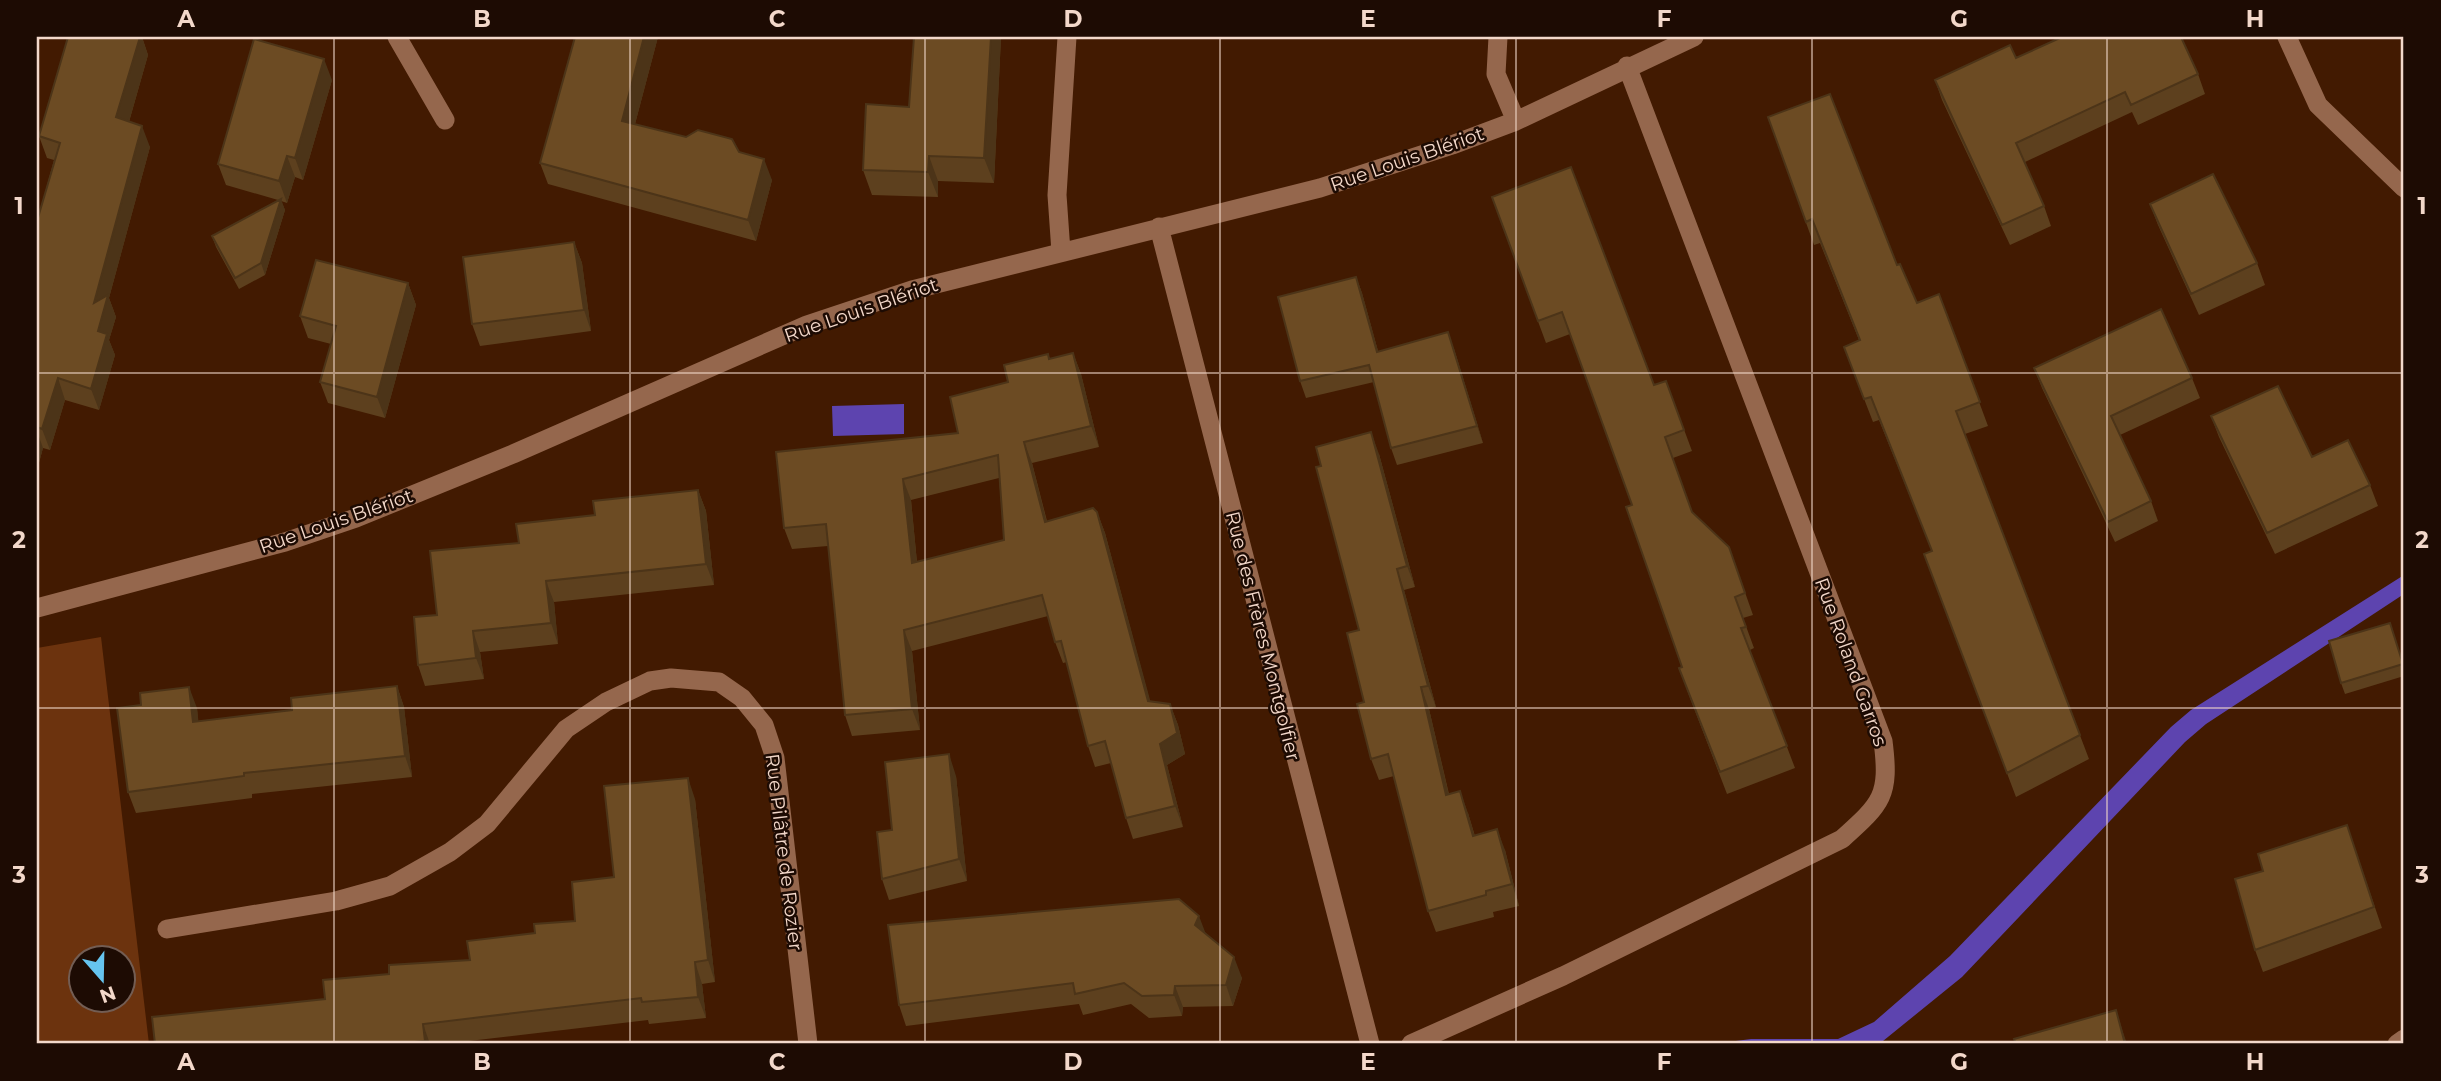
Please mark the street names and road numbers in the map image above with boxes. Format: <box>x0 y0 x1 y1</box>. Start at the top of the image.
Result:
street label: Rue Louis Blériot <box>1327 122 1487 196</box>
street label: Rue Louis Blériot <box>781 273 941 347</box>
street label: Rue Louis Blériot <box>256 484 416 558</box>
street label: Rue des Frères Montgolfier <box>1221 509 1305 763</box>
street label: Rue Roland Garros <box>1810 575 1892 749</box>
street label: Rue Pilâtre de Rozier <box>761 752 807 952</box>

